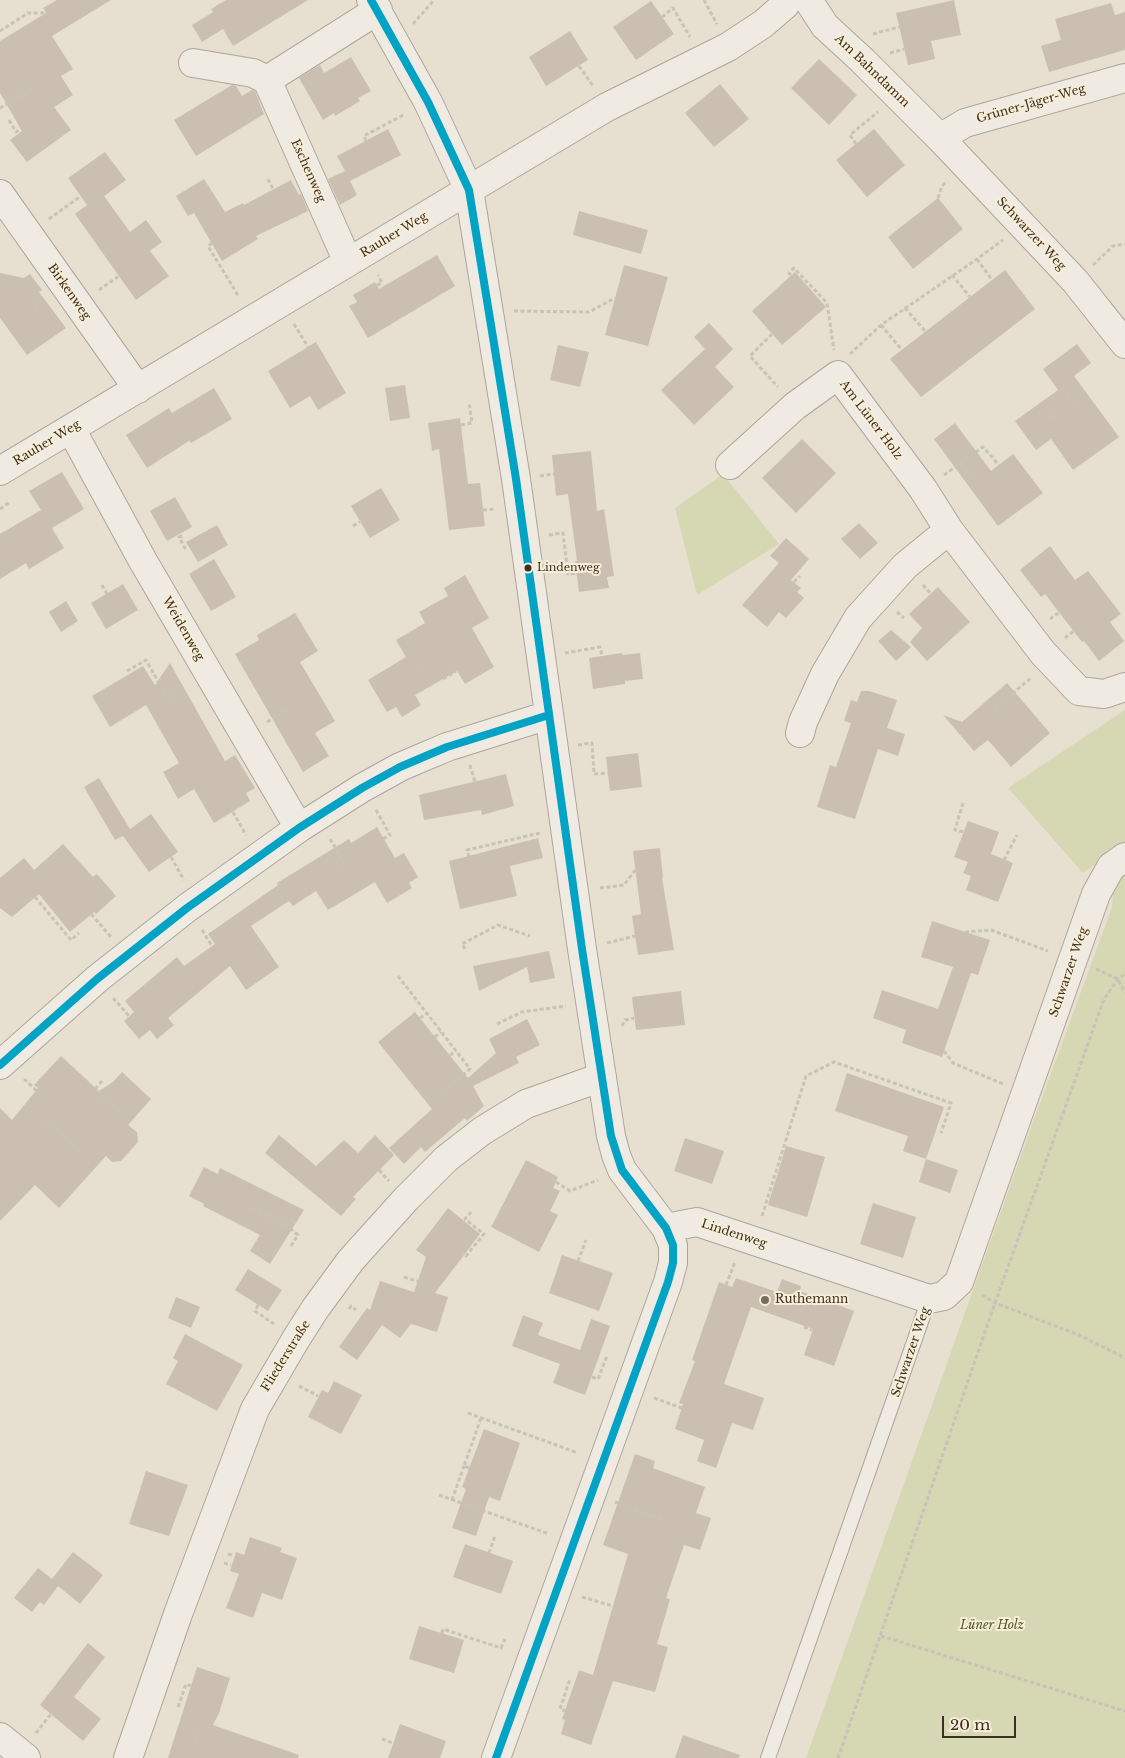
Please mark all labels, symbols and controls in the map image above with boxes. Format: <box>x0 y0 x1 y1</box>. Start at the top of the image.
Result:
street label: Am Bahndamm <box>832 32 912 110</box>
street label: Grüner-Jäger-Weg <box>975 82 1087 126</box>
street label: Eschenweg <box>288 137 328 205</box>
street label: Schwarzer Weg <box>993 194 1069 274</box>
street label: Rauher Weg <box>358 209 430 261</box>
street label: Birkenweg <box>44 261 94 323</box>
street label: Am Lüner Holz <box>836 377 906 463</box>
street label: Rauher Weg <box>11 417 83 469</box>
place label: Lindenweg <box>537 561 599 575</box>
marker: Lindenweg <box>523 563 533 573</box>
street label: Weidenweg <box>159 595 207 663</box>
street label: Schwarzer Weg <box>1047 925 1091 1019</box>
street label: Lindenweg <box>699 1217 769 1251</box>
place label: Ruthemann <box>775 1293 848 1307</box>
marker: Ruthemann <box>759 1294 771 1306</box>
street label: Schwarzer Weg <box>889 1305 933 1399</box>
street label: Fliederstraße <box>258 1318 314 1394</box>
park label: Lüner Holz <box>960 1619 1024 1633</box>
scale bar <box>945 1706 1019 1738</box>
text: 20 m <box>950 1715 990 1734</box>

